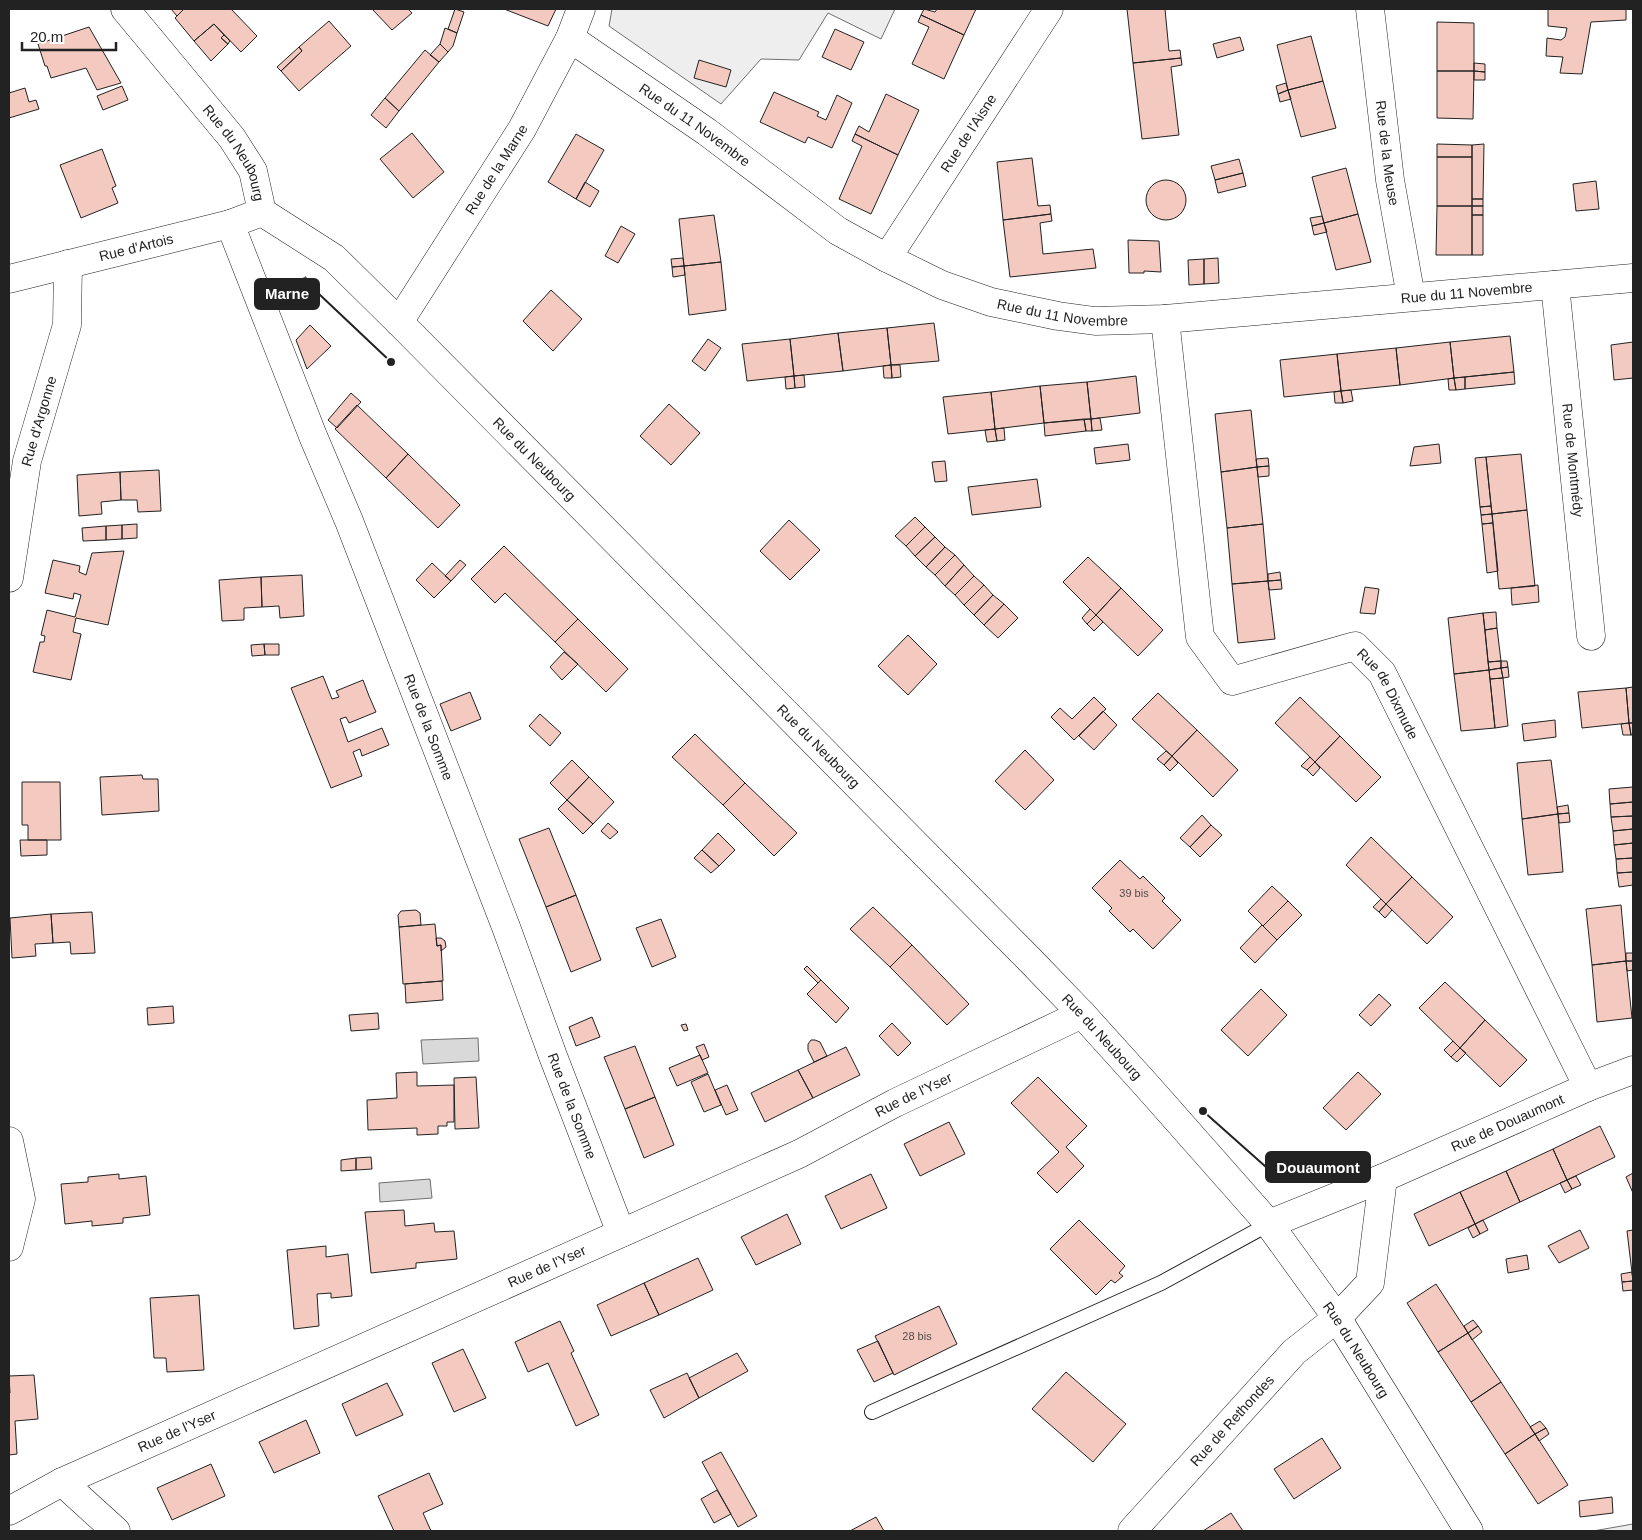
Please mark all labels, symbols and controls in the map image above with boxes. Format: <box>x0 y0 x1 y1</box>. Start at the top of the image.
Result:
scale bar <box>22 20 116 52</box>
text: 20 m <box>30 28 63 45</box>
street label: Rue du 11 Novembre <box>636 80 753 170</box>
street label: Rue de l'Aisne <box>937 91 1000 175</box>
street label: Rue de la Meuse <box>1373 99 1402 207</box>
street label: Rue du Neubourg <box>200 101 267 203</box>
street label: Rue de la Marne <box>462 122 531 217</box>
street label: Rue d'Artois <box>97 230 175 264</box>
callout: Marne <box>255 279 319 309</box>
street label: Rue du 11 Novembre <box>1400 279 1533 306</box>
text: Marne <box>265 285 309 302</box>
street label: Rue du 11 Novembre <box>996 295 1128 329</box>
street label: Rue d'Argonne <box>18 374 60 468</box>
street label: Rue de Montmédy <box>1559 402 1587 518</box>
street label: Rue du Neubourg <box>490 414 579 504</box>
street label: Rue de Dixmude <box>1354 645 1422 742</box>
street label: Rue de la Somme <box>401 672 456 783</box>
street label: Rue du Neubourg <box>774 701 863 791</box>
house number: 39 bis <box>1119 887 1149 899</box>
street label: Rue du Neubourg <box>1059 990 1145 1083</box>
street label: Rue de la Somme <box>545 1051 600 1161</box>
street label: Rue de l'Yser <box>872 1069 955 1120</box>
street label: Rue de Douaumont <box>1449 1091 1566 1155</box>
callout: Douaumont <box>1266 1152 1370 1182</box>
text: Douaumont <box>1276 1159 1360 1176</box>
street label: Rue de l'Yser <box>505 1242 589 1291</box>
street label: Rue du Neubourg <box>1320 1299 1393 1401</box>
house number: 28 bis <box>902 1330 932 1342</box>
street label: Rue de Rethondes <box>1187 1372 1277 1469</box>
street label: Rue de l'Yser <box>135 1406 219 1455</box>

